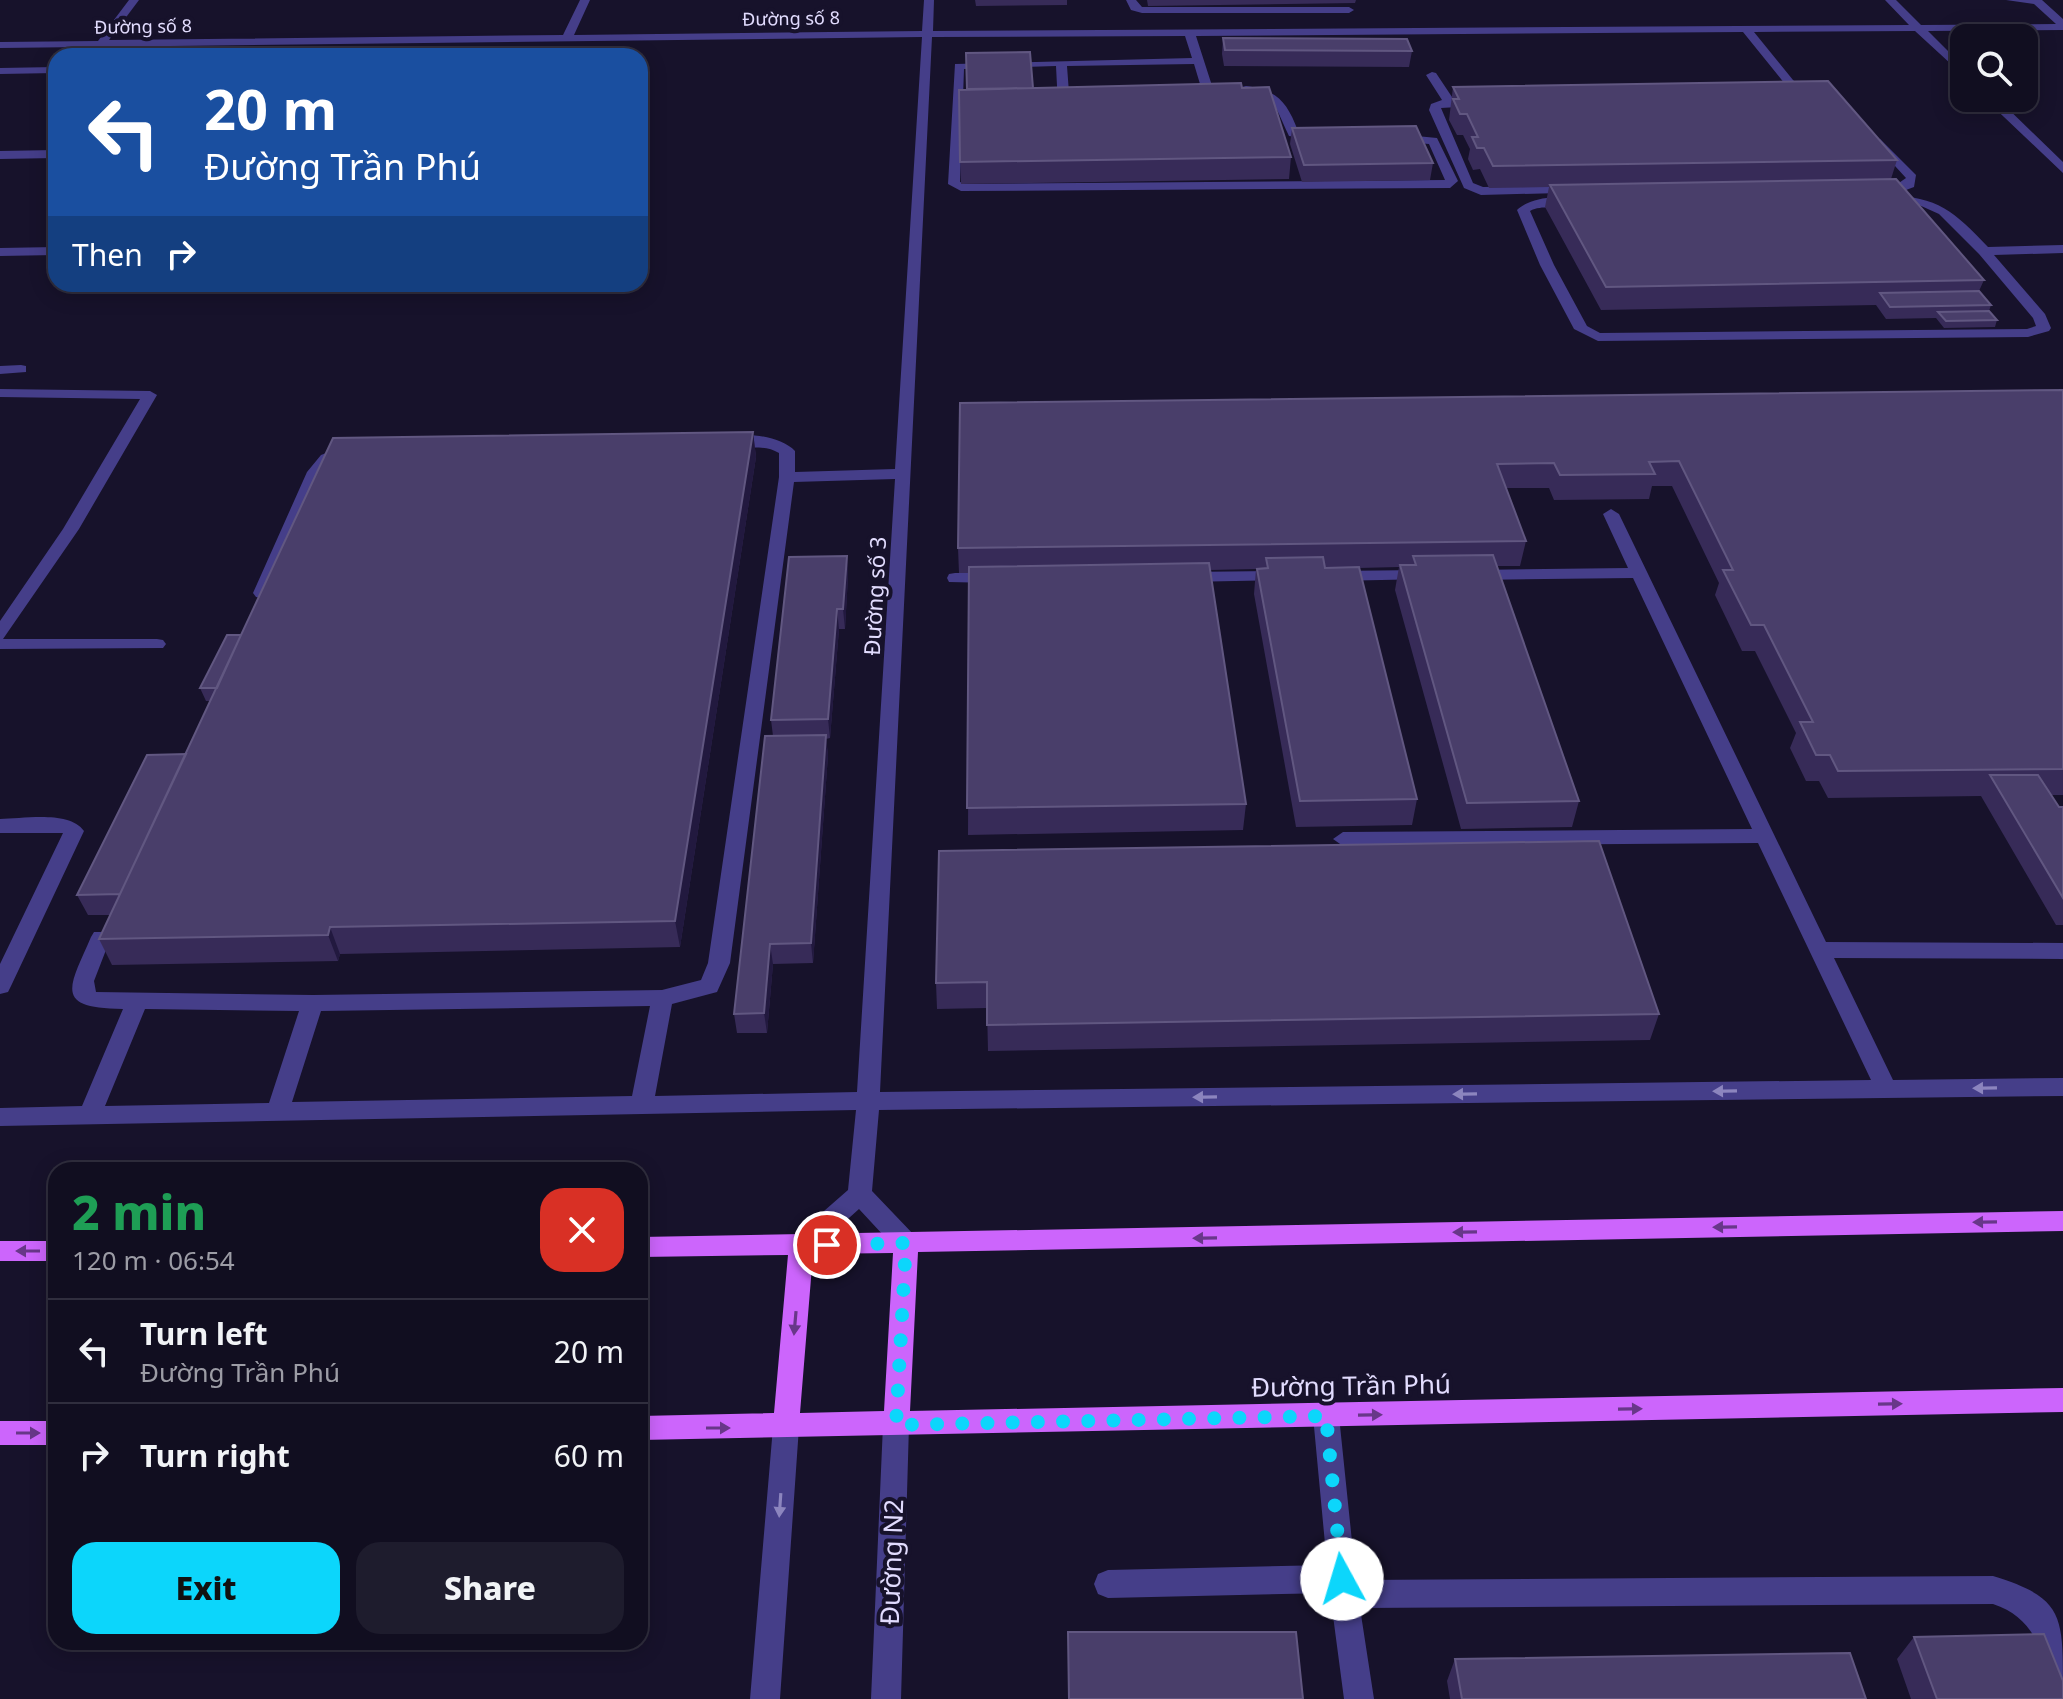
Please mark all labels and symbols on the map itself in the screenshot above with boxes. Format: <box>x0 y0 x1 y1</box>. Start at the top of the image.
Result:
street label: Đường số 8 <box>742 5 840 31</box>
street label: Đường số 8 <box>94 13 192 39</box>
street label: Đường số 3 <box>856 536 892 656</box>
one-way arrow <box>1972 1082 1997 1094</box>
one-way arrow <box>1712 1085 1737 1097</box>
one-way arrow <box>1452 1088 1477 1100</box>
one-way arrow <box>1192 1091 1217 1103</box>
pin <box>793 1211 861 1279</box>
one-way arrow <box>1972 1216 1997 1229</box>
one-way arrow <box>1712 1221 1737 1234</box>
one-way arrow <box>1452 1226 1477 1239</box>
one-way arrow <box>1192 1231 1217 1244</box>
one-way arrow <box>15 1245 40 1257</box>
one-way arrow <box>788 1311 801 1336</box>
street label: Đường Trần Phú <box>1251 1365 1451 1405</box>
one-way arrow <box>1878 1398 1903 1410</box>
one-way arrow <box>1618 1403 1643 1416</box>
one-way arrow <box>1358 1409 1383 1421</box>
one-way arrow <box>706 1421 731 1434</box>
one-way arrow <box>16 1427 41 1439</box>
one-way arrow <box>773 1493 786 1518</box>
street label: Đường N2 <box>871 1498 911 1626</box>
position arrow <box>1300 1537 1384 1621</box>

